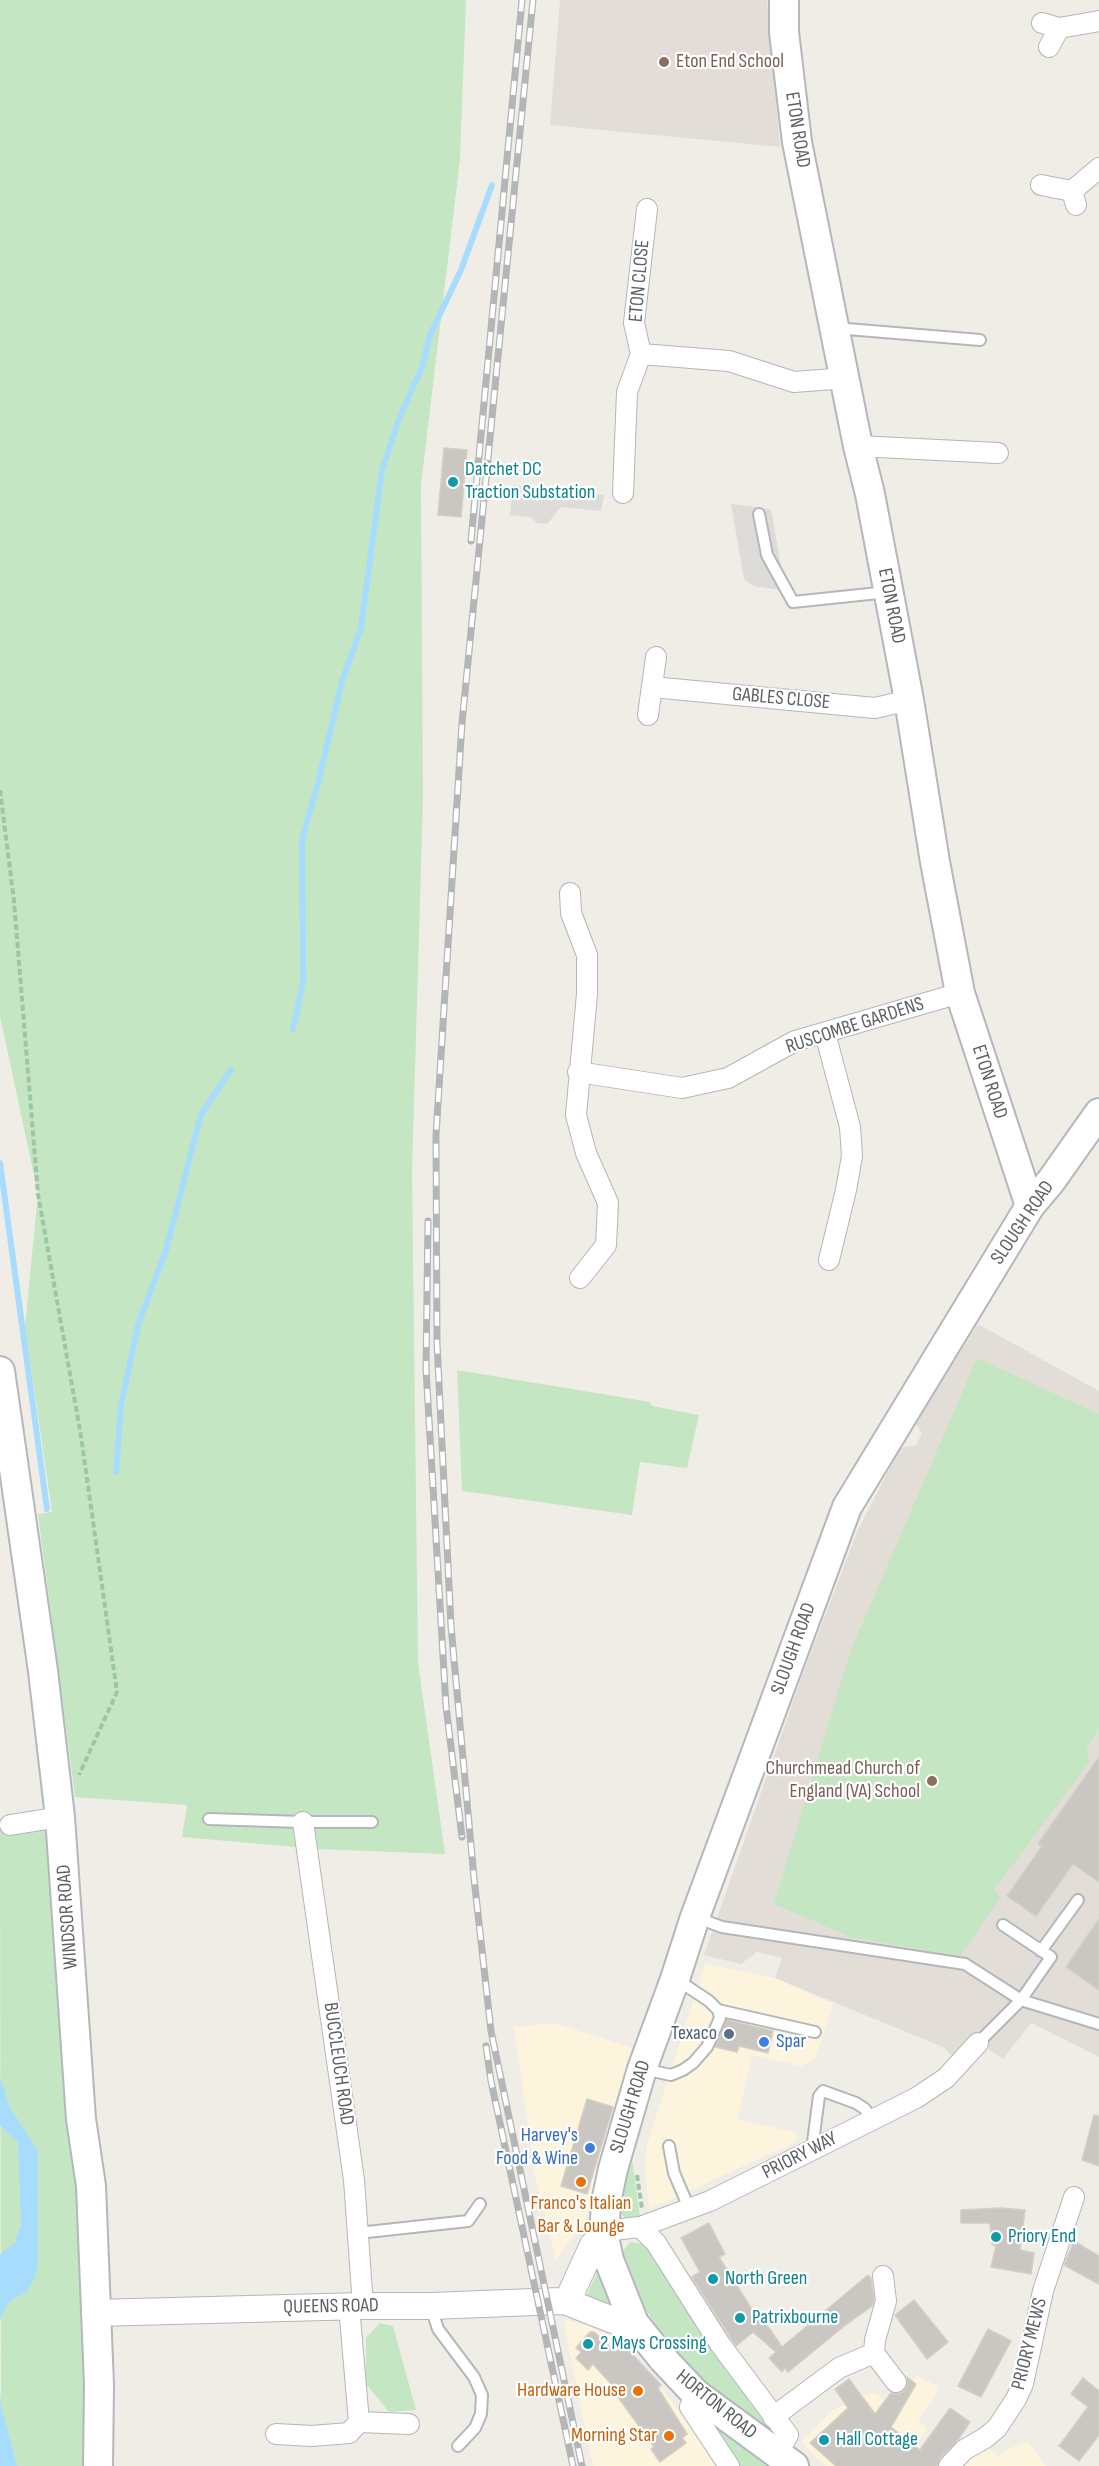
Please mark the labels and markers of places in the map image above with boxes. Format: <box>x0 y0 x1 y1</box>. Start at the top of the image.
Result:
place label: Eton End School <box>676 50 784 74</box>
marker: Eton End School <box>657 55 671 69</box>
place label: Datchet DC Traction Substation <box>465 458 595 505</box>
marker: Datchet DC Traction Substation <box>446 475 460 489</box>
place label: Churchmead Church of England (VA) School <box>766 1757 920 1804</box>
marker: Churchmead Church of England (VA) School <box>925 1774 939 1788</box>
place label: Texaco <box>671 2022 717 2046</box>
marker: Texaco <box>722 2027 736 2041</box>
place label: Spar <box>776 2030 806 2054</box>
marker: Spar <box>757 2035 771 2049</box>
place label: Harvey's Food & Wine <box>496 2124 578 2171</box>
marker: Harvey's Food & Wine <box>583 2141 597 2155</box>
marker: Franco's Italian Bar & Lounge <box>574 2175 588 2189</box>
place label: Franco's Italian Bar & Lounge <box>531 2192 631 2239</box>
place label: Priory End <box>1008 2225 1076 2249</box>
marker: Priory End <box>989 2230 1003 2244</box>
place label: North Green <box>725 2267 807 2291</box>
marker: North Green <box>706 2272 720 2286</box>
place label: Patrixbourne <box>752 2306 838 2330</box>
marker: Patrixbourne <box>733 2311 747 2325</box>
place label: 2 Mays Crossing <box>600 2332 707 2356</box>
marker: 2 Mays Crossing <box>581 2337 595 2351</box>
place label: Hardware House <box>517 2379 626 2403</box>
marker: Hardware House <box>631 2384 645 2398</box>
place label: Morning Star <box>571 2424 657 2448</box>
place label: Hall Cottage <box>836 2428 918 2452</box>
marker: Morning Star <box>662 2429 676 2443</box>
marker: Hall Cottage <box>817 2433 831 2447</box>

